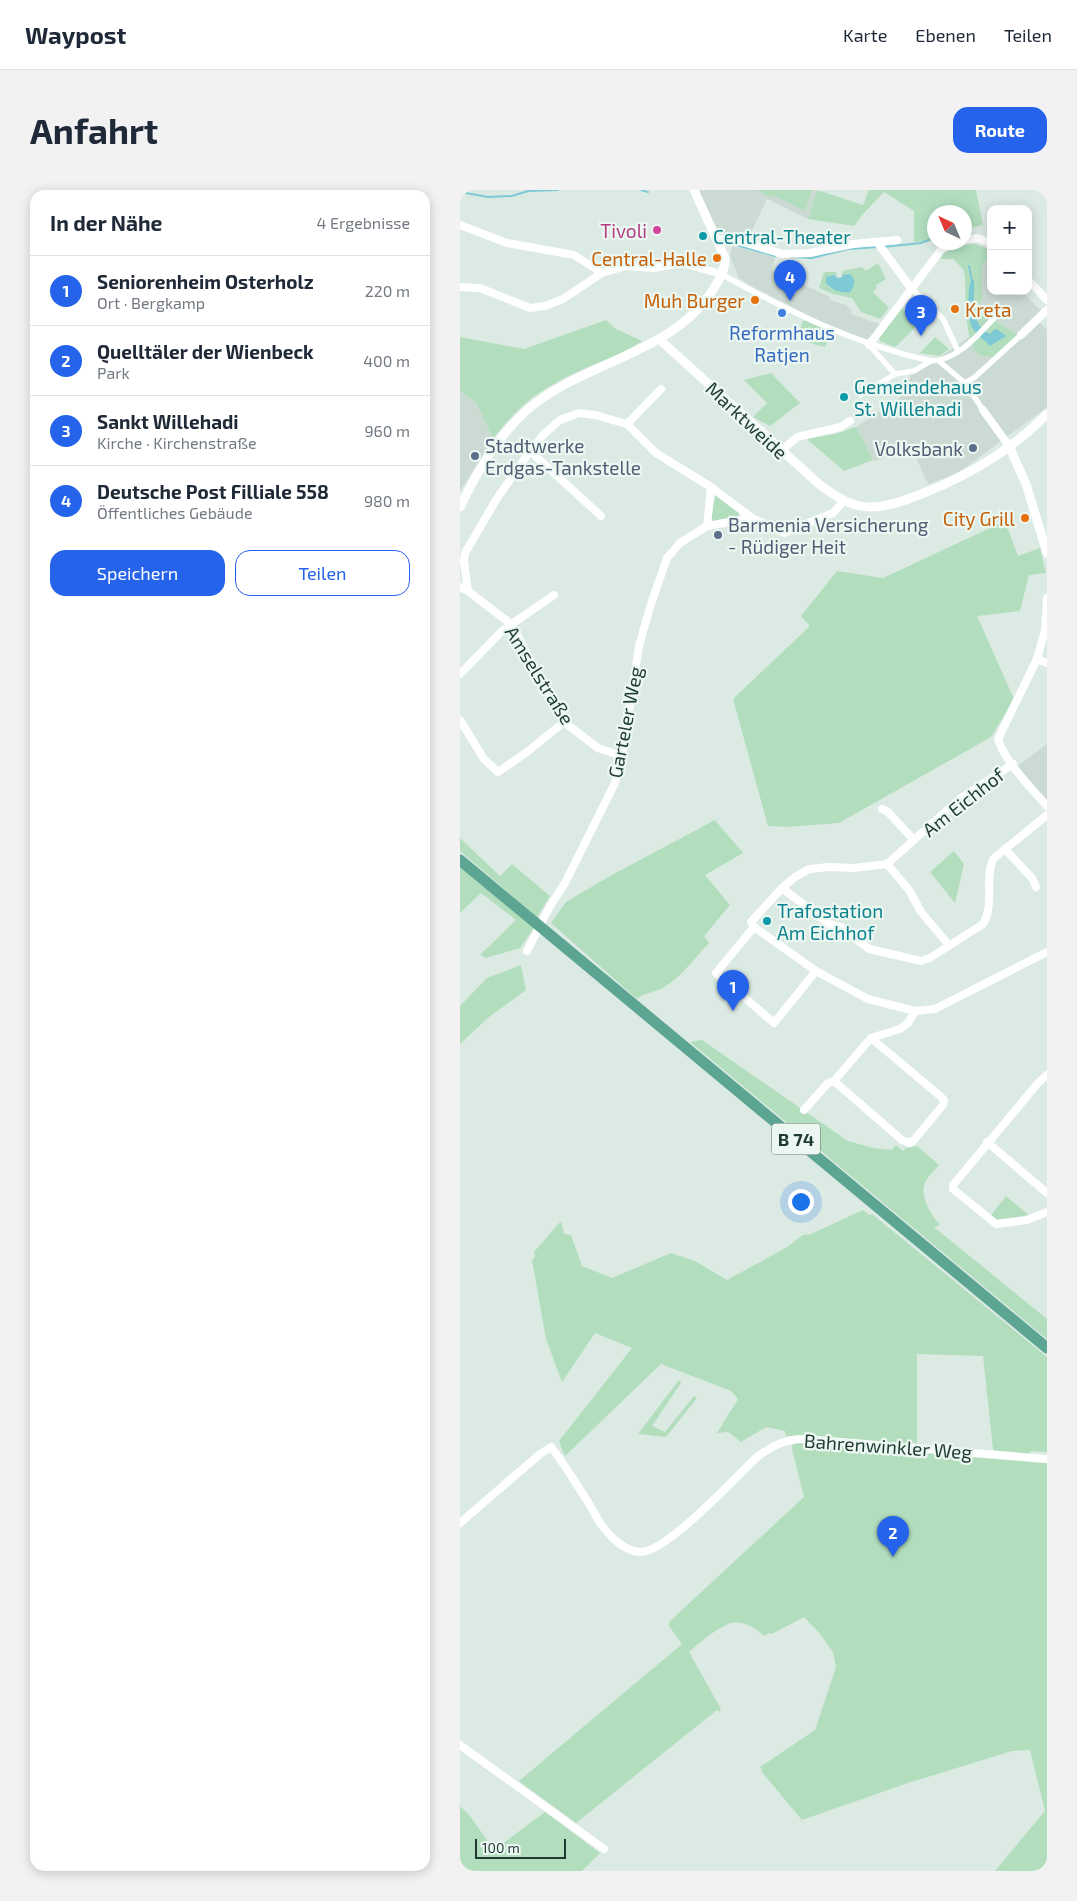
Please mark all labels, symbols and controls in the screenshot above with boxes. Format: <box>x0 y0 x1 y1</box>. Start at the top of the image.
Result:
text: Waypost <box>25 20 126 49</box>
text: Karte <box>843 24 887 46</box>
text: Ebenen <box>915 24 976 46</box>
text: Teilen <box>1004 24 1052 46</box>
button: Route <box>953 107 1047 153</box>
text: Anfahrt <box>30 109 158 151</box>
north arrow <box>927 205 972 250</box>
map controls <box>987 205 1032 295</box>
button: + <box>987 205 1032 250</box>
text: In der Nähe <box>50 210 162 235</box>
text: 4 Ergebnisse <box>317 213 410 232</box>
place label: Tivoli <box>600 219 647 242</box>
marker: Tivoli <box>651 224 663 236</box>
place label: Central-Theater <box>713 225 851 248</box>
marker: Central-Theater <box>697 230 709 242</box>
place label: Central-Halle <box>591 247 707 270</box>
button: − <box>987 250 1032 295</box>
marker: Central-Halle <box>711 252 723 264</box>
pin: 4 <box>774 260 806 301</box>
text: Seniorenheim Osterholz <box>97 270 314 293</box>
text: 1 <box>63 281 69 300</box>
text: 220 m <box>365 281 410 300</box>
place label: Muh Burger <box>644 289 745 312</box>
text: Ort · Bergkamp <box>97 293 205 312</box>
marker: Muh Burger <box>749 294 761 306</box>
pin: 3 <box>905 295 937 336</box>
place label: Kreta <box>965 298 1011 321</box>
marker: Kreta <box>949 303 961 315</box>
marker: Reformhaus Ratjen <box>776 307 788 319</box>
place label: Reformhaus Ratjen <box>729 321 835 366</box>
text: Quelltäler der Wienbeck <box>97 340 314 363</box>
text: 2 <box>61 351 71 370</box>
text: 400 m <box>363 351 410 370</box>
text: Park <box>97 363 130 382</box>
place label: Gemeindehaus St. Willehadi <box>854 375 982 420</box>
street label: Marktweide <box>701 376 793 464</box>
marker: Gemeindehaus St. Willehadi <box>838 391 850 403</box>
text: Sankt Willehadi <box>97 410 239 433</box>
text: 3 <box>61 421 71 440</box>
text: 960 m <box>364 421 410 440</box>
text: Kirche · Kirchenstraße <box>97 433 257 452</box>
place label: Stadtwerke Erdgas-Tankstelle <box>485 434 641 479</box>
place label: Volksbank <box>874 437 963 460</box>
marker: Volksbank <box>967 442 979 454</box>
marker: Stadtwerke Erdgas-Tankstelle <box>469 450 481 462</box>
text: Deutsche Post Filliale 558 <box>97 480 329 503</box>
text: 4 <box>61 491 71 510</box>
text: 980 m <box>364 491 410 510</box>
text: Öffentliches Gebäude <box>97 503 252 522</box>
place label: City Grill <box>943 507 1015 530</box>
marker: City Grill <box>1019 512 1031 524</box>
place label: Barmenia Versicherung - Rüdiger Heit <box>728 513 929 558</box>
marker: Barmenia Versicherung - Rüdiger Heit <box>712 529 724 541</box>
button: Speichern <box>50 550 225 596</box>
button: Teilen <box>235 550 410 596</box>
street label: Amselstraße <box>501 621 579 729</box>
street label: Garteler Weg <box>603 664 647 780</box>
street label: Am Eichhof <box>918 762 1009 841</box>
place label: Trafostation Am Eichhof <box>777 899 883 944</box>
marker: Trafostation Am Eichhof <box>761 915 773 927</box>
pin: 1 <box>717 970 749 1011</box>
road number: B 74 <box>772 1124 820 1154</box>
your location <box>788 1189 814 1215</box>
street label: Bahrenwinkler Weg <box>803 1429 973 1463</box>
pin: 2 <box>877 1516 909 1557</box>
scale bar <box>475 1836 566 1859</box>
text: 100 m <box>482 1839 520 1856</box>

